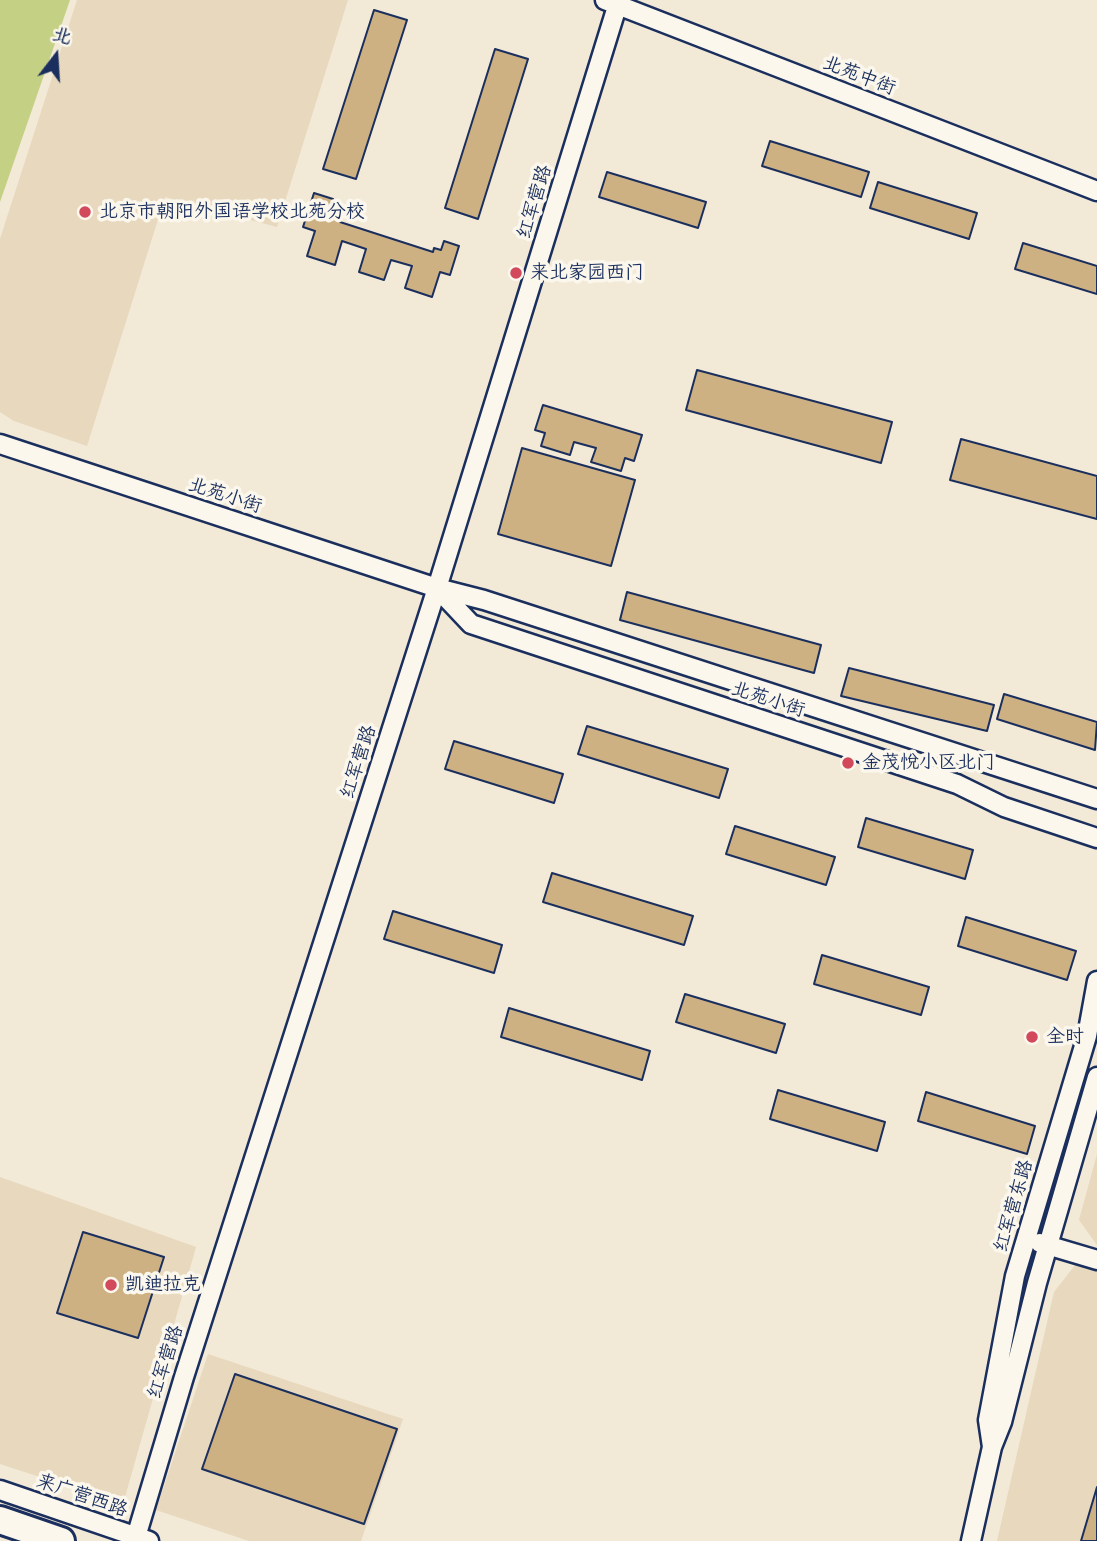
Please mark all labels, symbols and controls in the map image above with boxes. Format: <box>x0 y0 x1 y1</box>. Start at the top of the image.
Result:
north arrow <box>21 21 91 91</box>
text: 北 <box>50 21 75 50</box>
street label: 北苑中街 <box>819 52 899 100</box>
street label: 红军营路 <box>513 162 557 242</box>
place label: 北京市朝阳外国语学校北苑分校 <box>99 201 365 223</box>
marker: 北京市朝阳外国语学校北苑分校 <box>77 204 93 220</box>
place label: 来北家园西门 <box>530 262 644 284</box>
marker: 来北家园西门 <box>508 265 524 281</box>
street label: 北苑小街 <box>185 473 265 519</box>
street label: 北苑小街 <box>728 677 808 723</box>
street label: 红军营路 <box>336 722 382 802</box>
place label: 金茂悦小区北门 <box>862 752 995 774</box>
marker: 金茂悦小区北门 <box>840 755 856 771</box>
place label: 全时 <box>1046 1026 1084 1048</box>
marker: 全时 <box>1024 1029 1040 1045</box>
street label: 红军营东路 <box>990 1157 1038 1255</box>
place label: 凯迪拉克 <box>125 1274 201 1296</box>
marker: 凯迪拉克 <box>103 1277 119 1293</box>
street label: 红军营路 <box>143 1322 189 1402</box>
street label: 来广营西路 <box>33 1470 131 1522</box>

